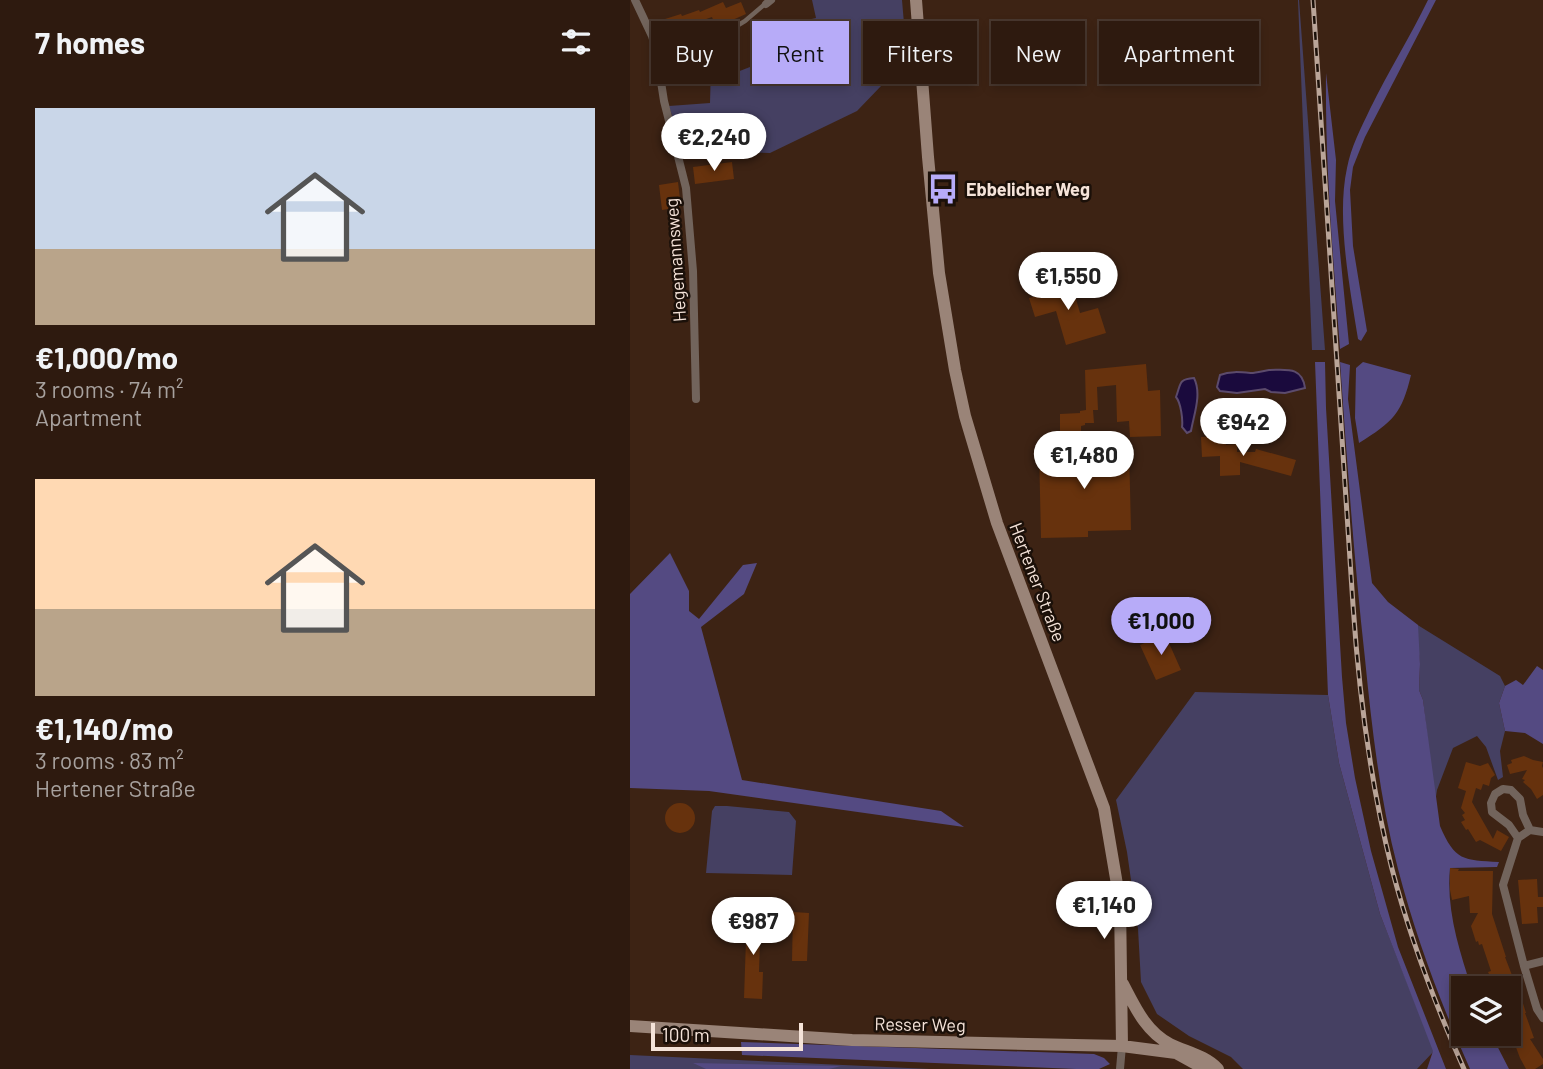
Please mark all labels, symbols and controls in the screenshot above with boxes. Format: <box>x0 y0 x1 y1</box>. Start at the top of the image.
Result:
chip: Buy <box>651 21 738 84</box>
chip: Rent <box>752 21 849 84</box>
chip: Filters <box>863 21 977 84</box>
chip: New <box>991 21 1085 84</box>
chip: Apartment <box>1099 21 1259 84</box>
icon: filters <box>557 23 595 61</box>
text: 7 homes <box>35 24 145 60</box>
pin: €2,240 <box>657 114 771 173</box>
text: €2,240 <box>677 122 751 150</box>
icon: home <box>252 154 378 280</box>
bus stop icon: Ebbelicher Weg <box>926 172 960 206</box>
place label: Ebbelicher Weg <box>966 178 1090 200</box>
street label: Hegemannsweg <box>660 197 690 323</box>
pin: €1,550 <box>1011 252 1125 312</box>
text: €1,550 <box>1035 261 1101 289</box>
text: €1,000/mo <box>35 339 178 375</box>
text: 3 rooms · 74 m² <box>35 375 184 403</box>
pin: €942 <box>1202 398 1284 458</box>
text: Apartment <box>35 403 142 431</box>
text: €942 <box>1216 407 1270 435</box>
pin: €1,480 <box>1027 432 1141 491</box>
text: €1,480 <box>1050 440 1118 468</box>
street label: Hertener Straße <box>1005 519 1071 645</box>
icon: home <box>252 525 378 651</box>
pin: €1,000 <box>1104 598 1218 657</box>
text: €1,000 <box>1127 606 1195 634</box>
text: €1,140/mo <box>35 710 173 746</box>
text: 3 rooms · 83 m² <box>35 746 184 774</box>
text: Hertener Straße <box>35 774 196 802</box>
pin: €1,140 <box>1047 881 1161 941</box>
text: €1,140 <box>1072 890 1136 918</box>
pin: €987 <box>712 898 794 957</box>
text: €987 <box>728 906 778 934</box>
map controls <box>1451 976 1521 1046</box>
button: layers <box>1451 976 1521 1046</box>
street label: Resser Weg <box>874 1012 966 1036</box>
scale bar <box>651 1020 803 1052</box>
text: 100 m <box>662 1023 710 1046</box>

